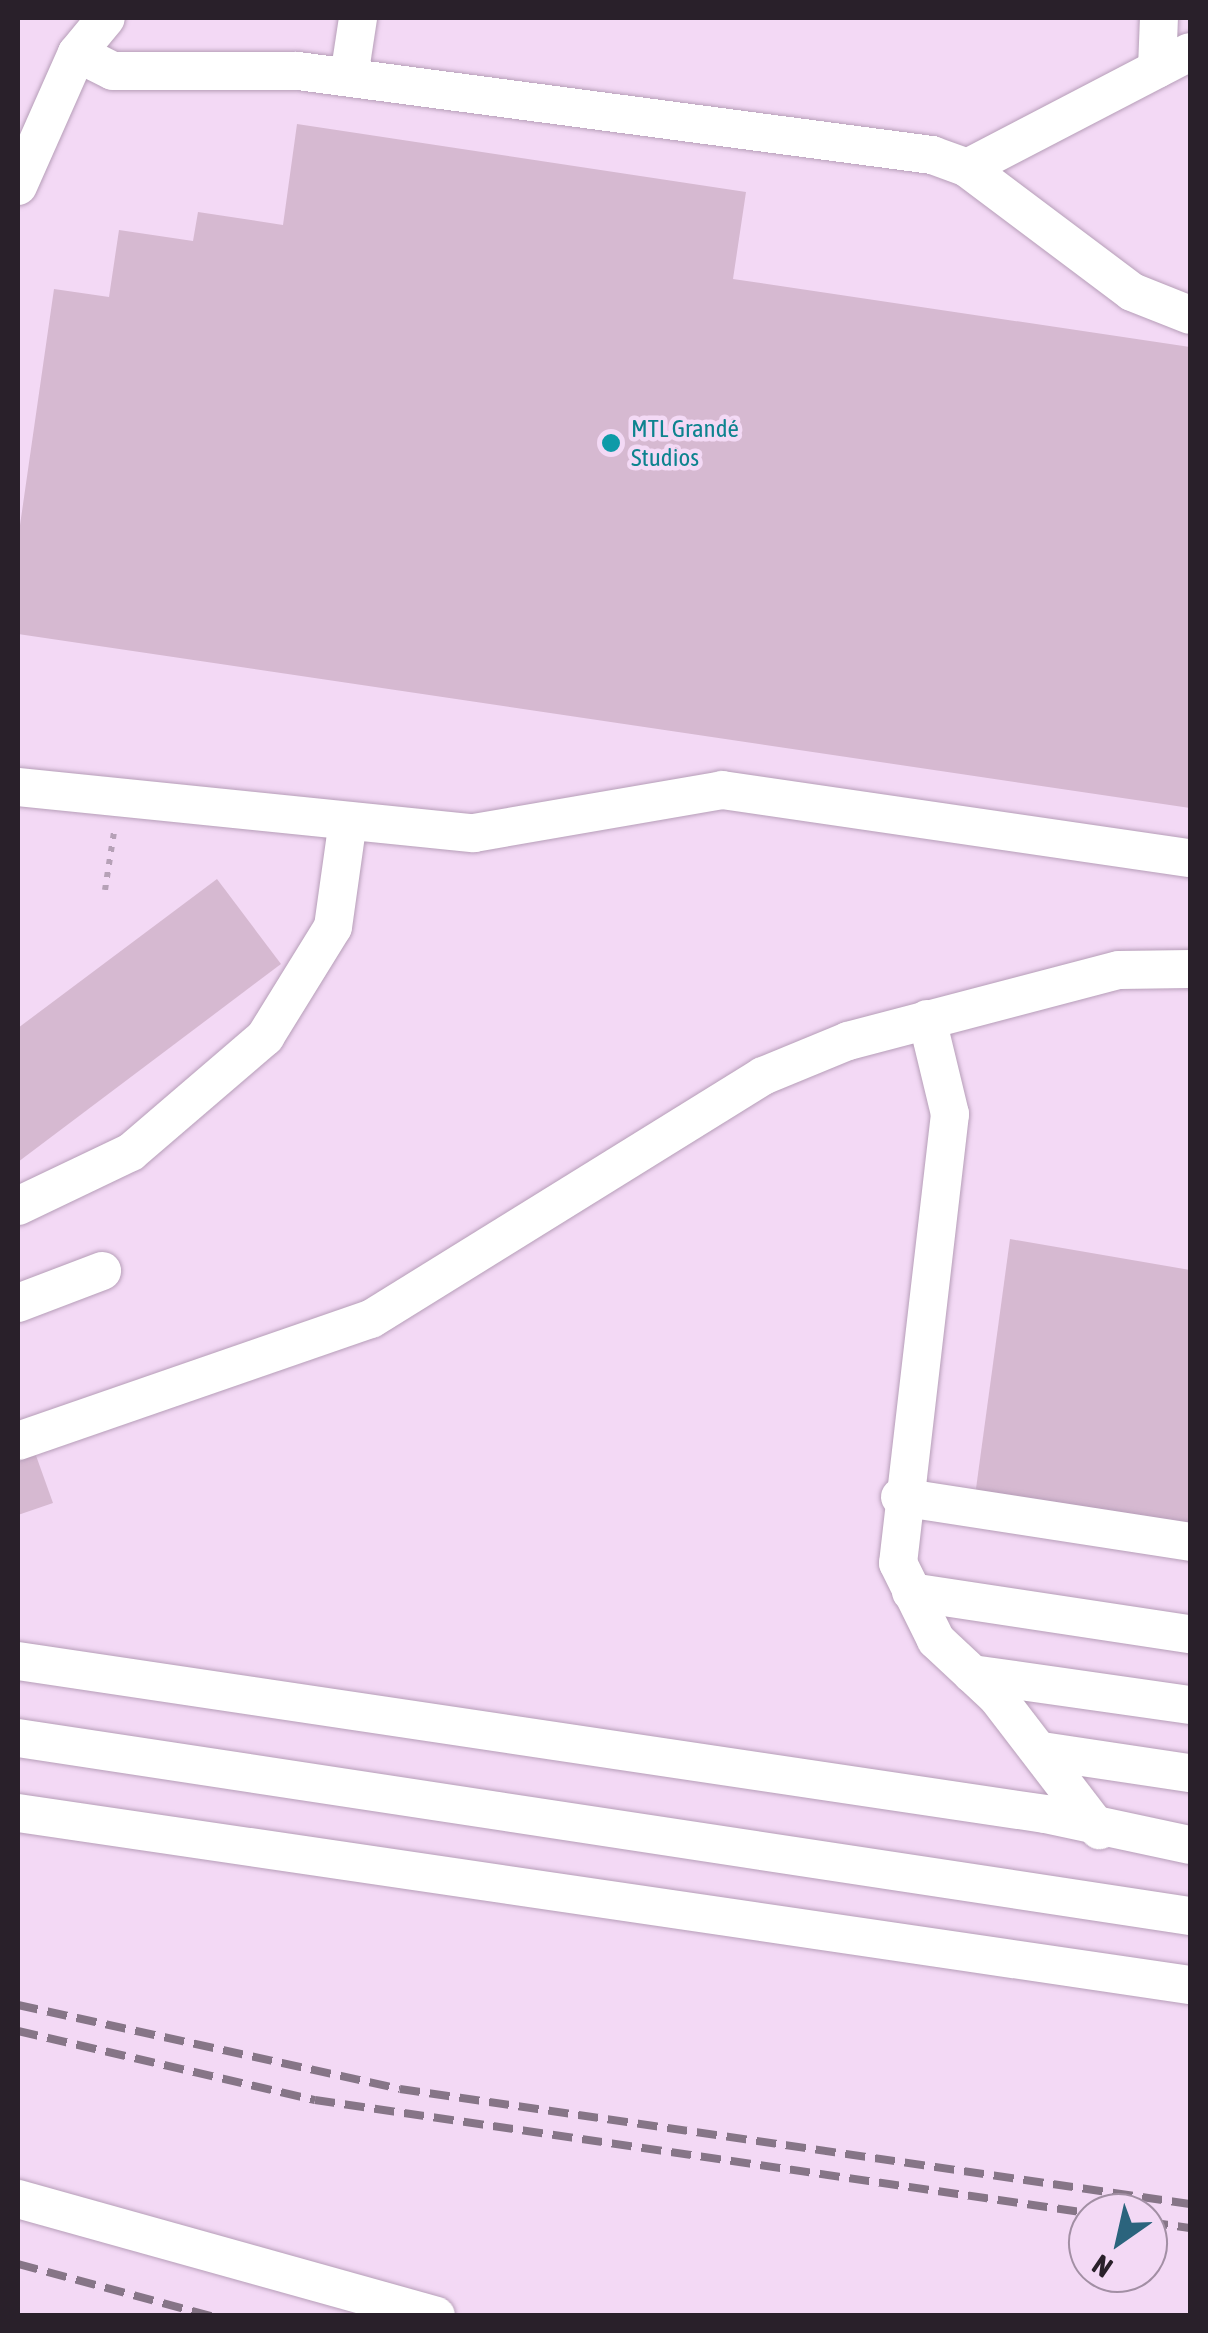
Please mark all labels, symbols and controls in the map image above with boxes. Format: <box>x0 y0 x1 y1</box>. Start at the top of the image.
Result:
place label: MTL Grandé Studios <box>631 414 739 473</box>
marker: MTL Grandé Studios <box>600 432 622 454</box>
north arrow <box>1068 2193 1168 2293</box>
text: N <box>1087 2248 1118 2284</box>

